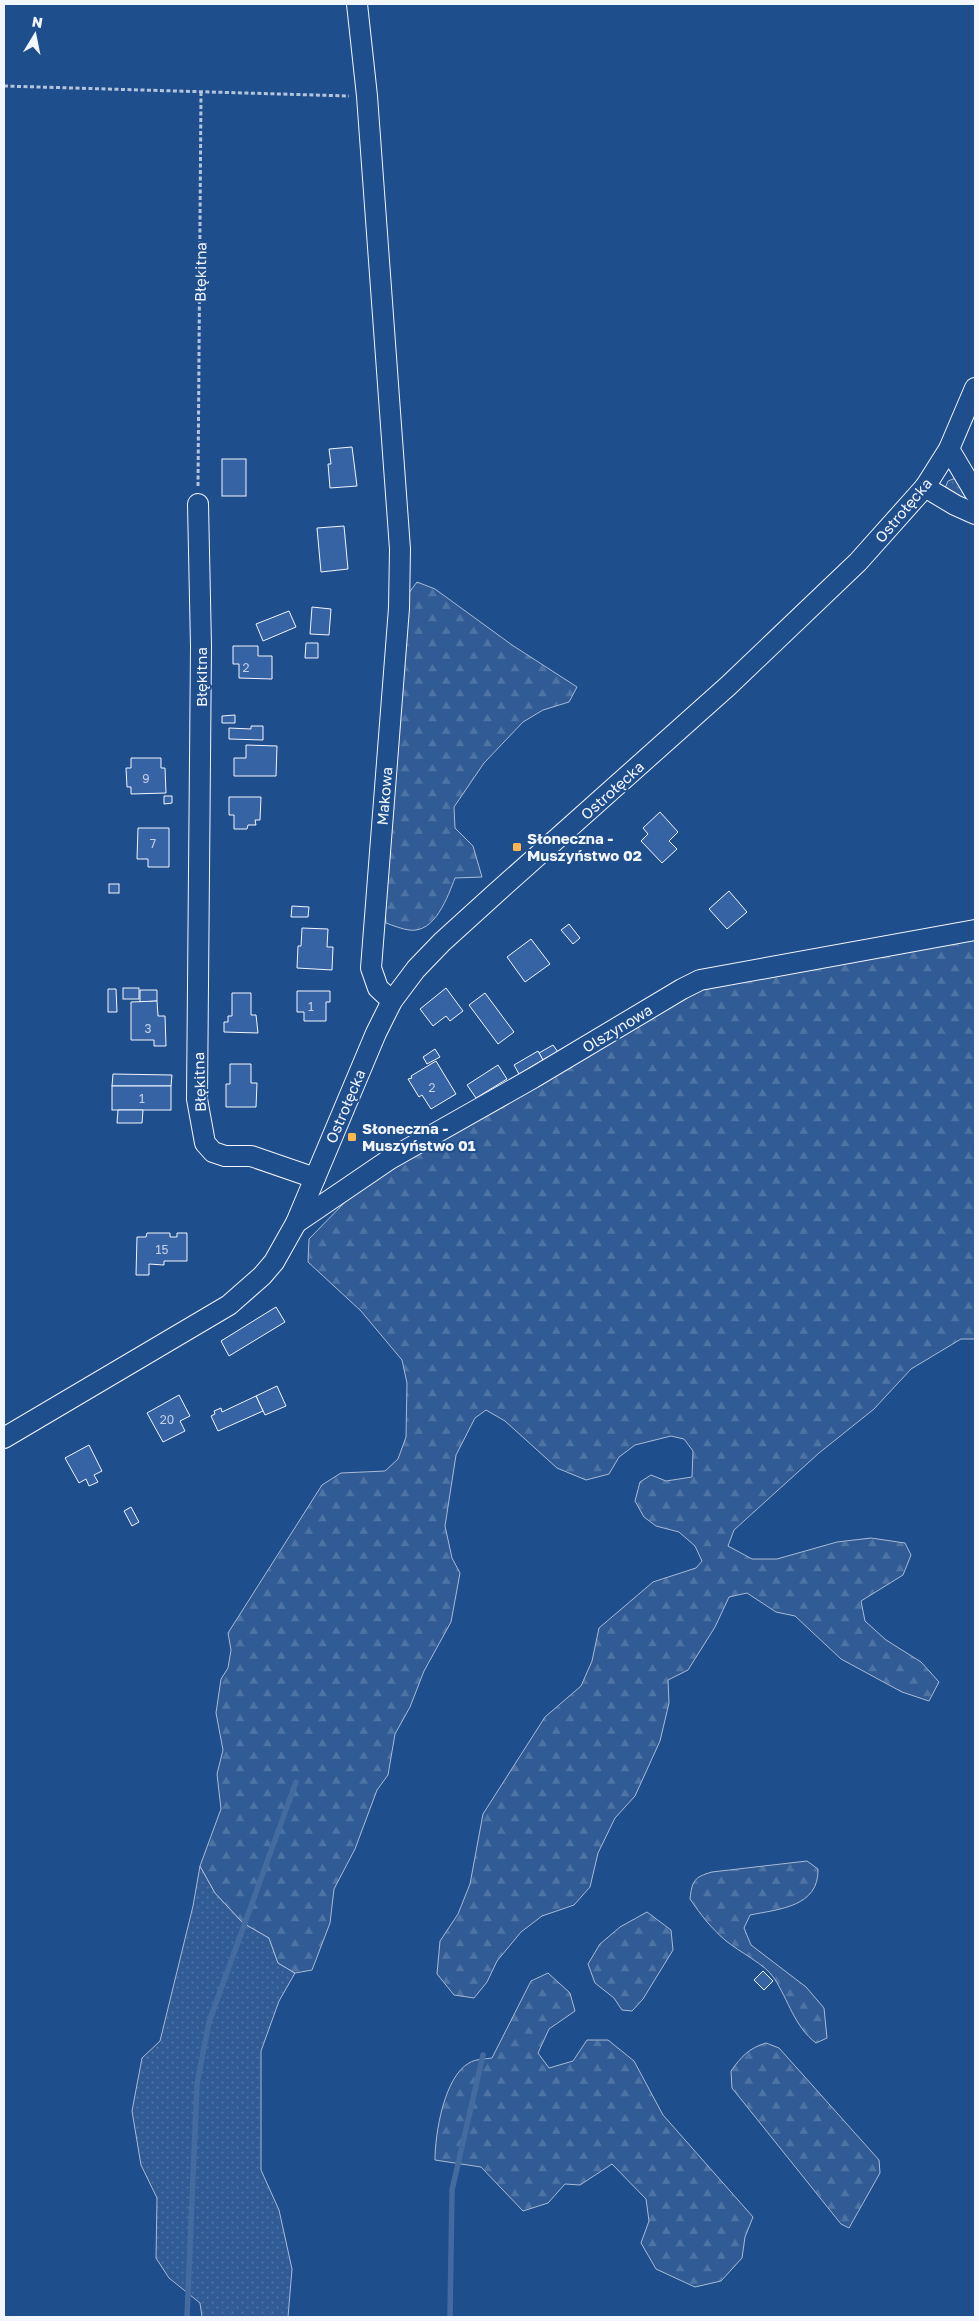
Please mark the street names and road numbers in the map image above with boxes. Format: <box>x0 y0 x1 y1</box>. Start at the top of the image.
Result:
street label: Błękitna <box>190 242 210 302</box>
street label: Ostrołęcka <box>871 474 935 546</box>
street label: Błękitna <box>192 647 210 707</box>
street label: Ostrołęcka <box>577 757 647 823</box>
street label: Makowa <box>372 766 396 826</box>
street label: Olszynowa <box>579 1000 655 1056</box>
street label: Błękitna <box>189 1052 209 1112</box>
street label: Ostrołęcka <box>321 1066 369 1146</box>

